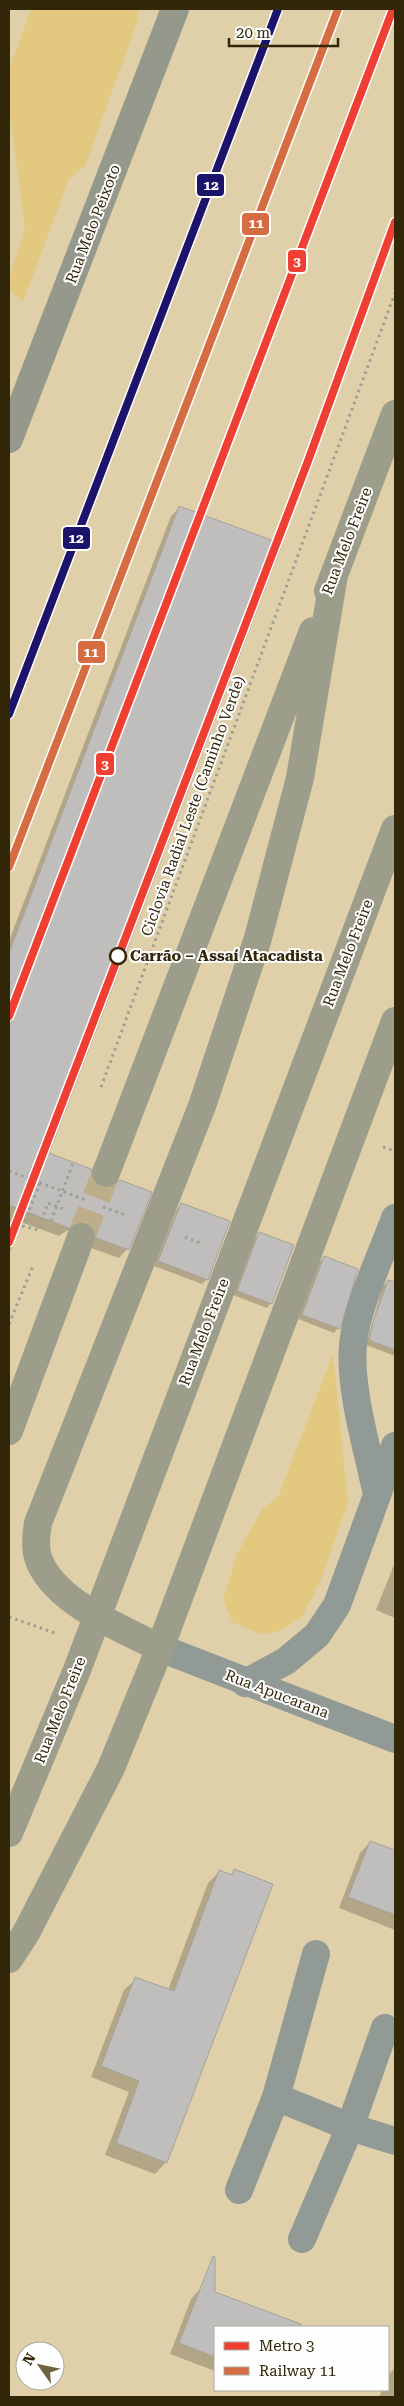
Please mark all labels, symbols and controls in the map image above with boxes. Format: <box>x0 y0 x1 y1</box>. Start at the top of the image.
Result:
scale bar <box>229 15 338 47</box>
text: 20 m <box>236 24 271 42</box>
street label: Rua Melo Peixoto <box>62 162 124 286</box>
line badge: 12 <box>196 173 225 197</box>
text: 12 <box>203 177 219 193</box>
line badge: 11 <box>241 212 270 236</box>
text: 11 <box>248 215 264 231</box>
line badge: 3 <box>287 249 307 273</box>
text: 3 <box>293 253 301 269</box>
street label: Rua Melo Freire <box>318 485 376 597</box>
line badge: 12 <box>62 526 91 550</box>
text: 12 <box>68 530 84 546</box>
line badge: 11 <box>77 640 106 664</box>
text: 11 <box>83 644 99 660</box>
street label: Ciclovia Radial Leste (Caminho Verde) <box>137 673 249 939</box>
line badge: 3 <box>95 752 115 776</box>
text: 3 <box>101 756 109 772</box>
street label: Rua Melo Freire <box>319 897 377 1009</box>
marker: Carrão – Assaí Atacadista <box>109 947 127 965</box>
place label: Carrão – Assaí Atacadista <box>130 947 323 965</box>
street label: Rua Melo Freire <box>175 1276 233 1388</box>
street label: Rua Melo Freire <box>30 1654 90 1766</box>
street label: Rua Apucarana <box>223 1666 331 1722</box>
legend <box>214 2326 389 2391</box>
text: Metro 3 <box>259 2337 314 2355</box>
north arrow <box>15 2341 65 2391</box>
text: N <box>19 2350 39 2368</box>
text: Railway 11 <box>259 2362 336 2380</box>

